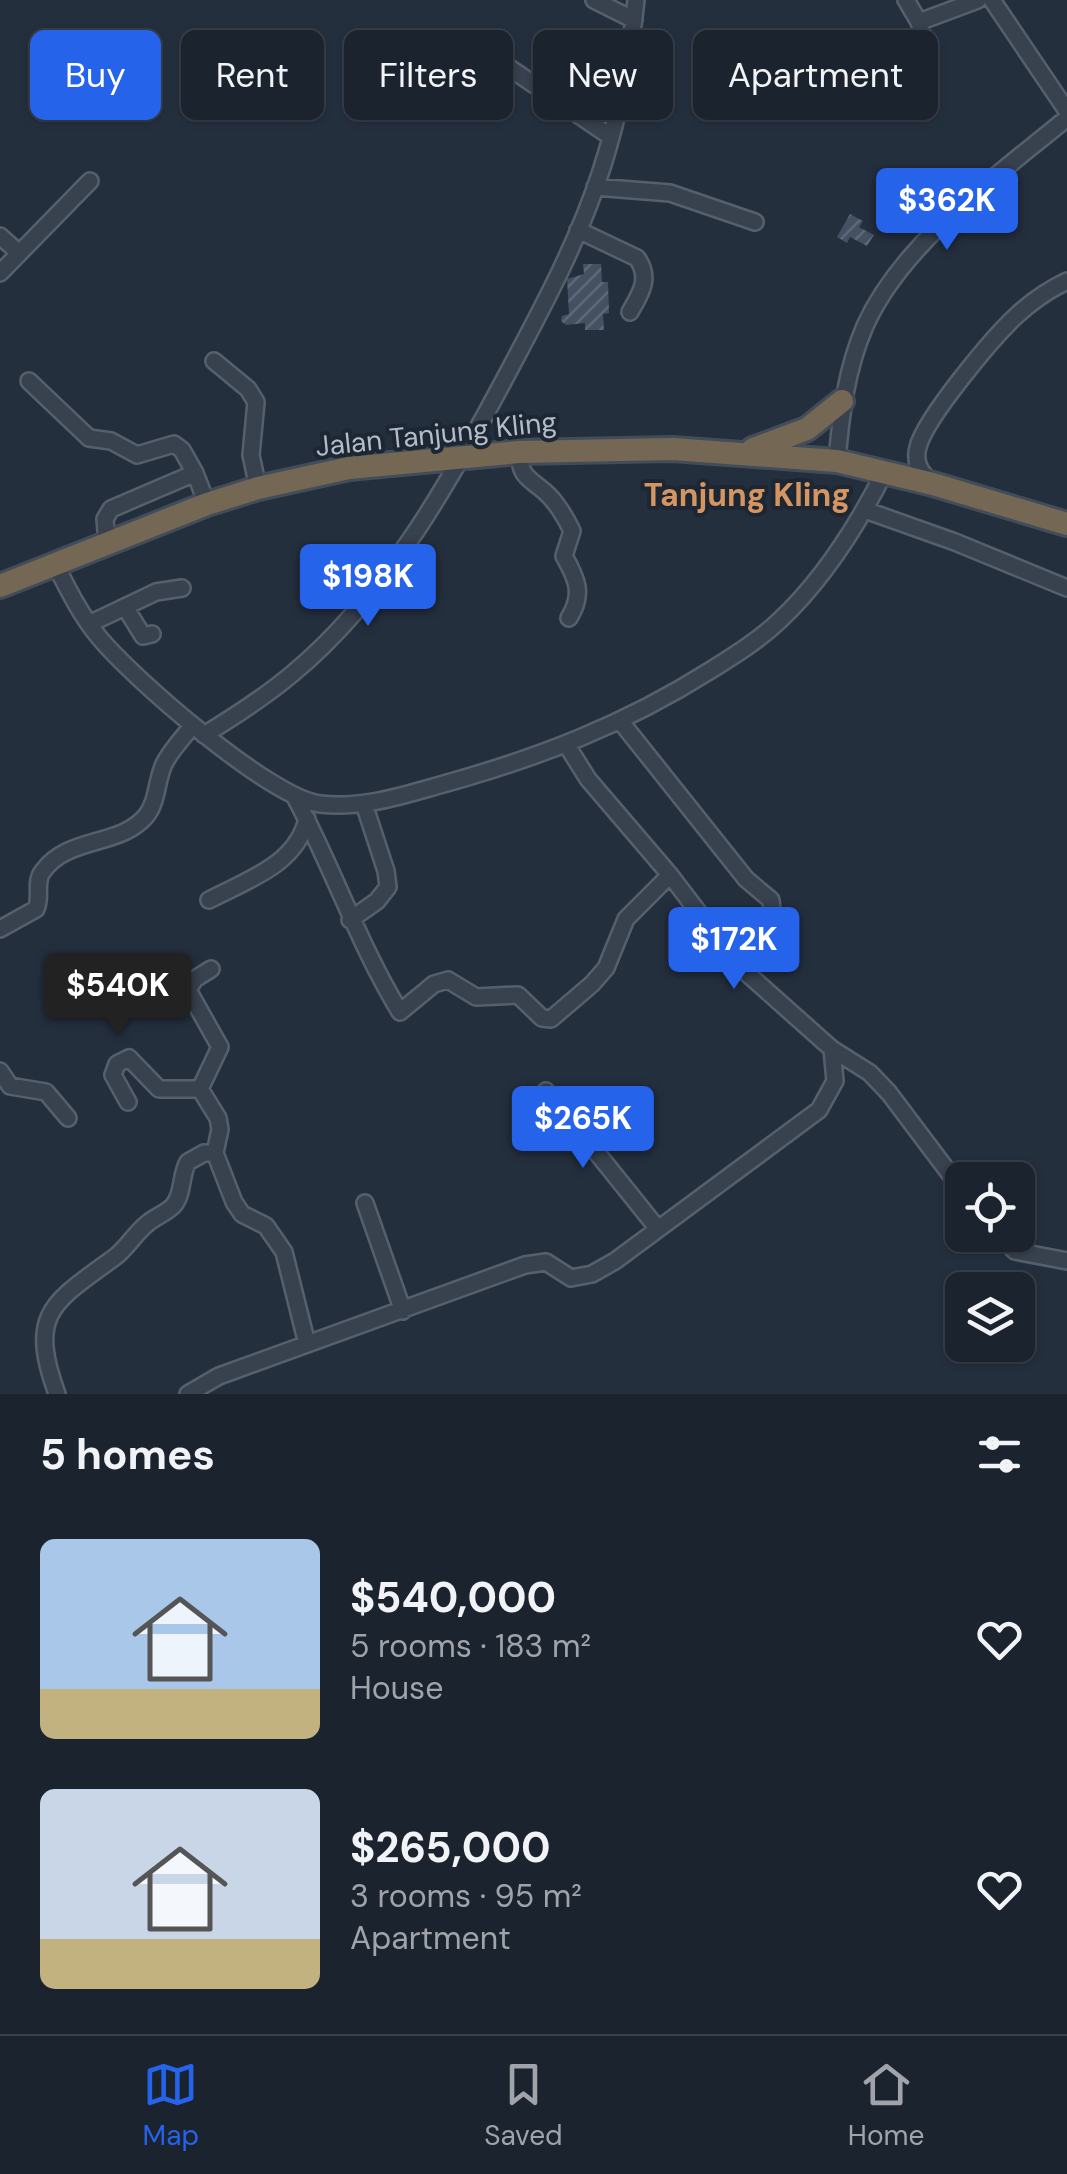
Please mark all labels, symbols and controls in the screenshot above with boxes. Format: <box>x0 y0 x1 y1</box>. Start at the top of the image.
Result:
chip: Buy <box>30 30 161 120</box>
chip: Rent <box>181 30 324 120</box>
chip: Filters <box>344 30 513 120</box>
chip: New <box>533 30 673 120</box>
chip: Apartment <box>693 30 938 120</box>
pin: $362K <box>877 168 1017 253</box>
text: $362K <box>898 179 996 221</box>
street label: Jalan Tanjung Kling <box>314 403 558 465</box>
district label: Tanjung Kling <box>644 474 850 516</box>
pin: $198K <box>298 544 438 629</box>
text: $198K <box>322 555 414 597</box>
pin: $172K <box>664 907 804 992</box>
text: $172K <box>690 918 778 960</box>
pin: $540K <box>48 953 188 1038</box>
text: $540K <box>66 964 170 1006</box>
pin: $265K <box>513 1086 653 1171</box>
text: $265K <box>534 1097 632 1139</box>
map controls <box>945 1162 1035 1362</box>
button: locate <box>945 1162 1035 1252</box>
button: layers <box>945 1272 1035 1362</box>
text: 5 homes <box>40 1427 215 1482</box>
icon: filters <box>972 1427 1027 1482</box>
text: $540,000 <box>350 1570 556 1625</box>
icon: home <box>120 1579 240 1699</box>
icon: heart <box>972 1612 1027 1667</box>
text: 5 rooms · 183 m² <box>350 1625 591 1667</box>
text: House <box>350 1667 443 1709</box>
text: $265,000 <box>350 1820 551 1875</box>
icon: home <box>120 1829 240 1949</box>
icon: heart <box>972 1862 1027 1917</box>
text: 3 rooms · 95 m² <box>350 1875 582 1917</box>
text: Apartment <box>350 1917 511 1959</box>
tab: Map <box>143 2057 199 2154</box>
tab: Saved <box>484 2057 563 2154</box>
tab: Home <box>848 2057 924 2154</box>

